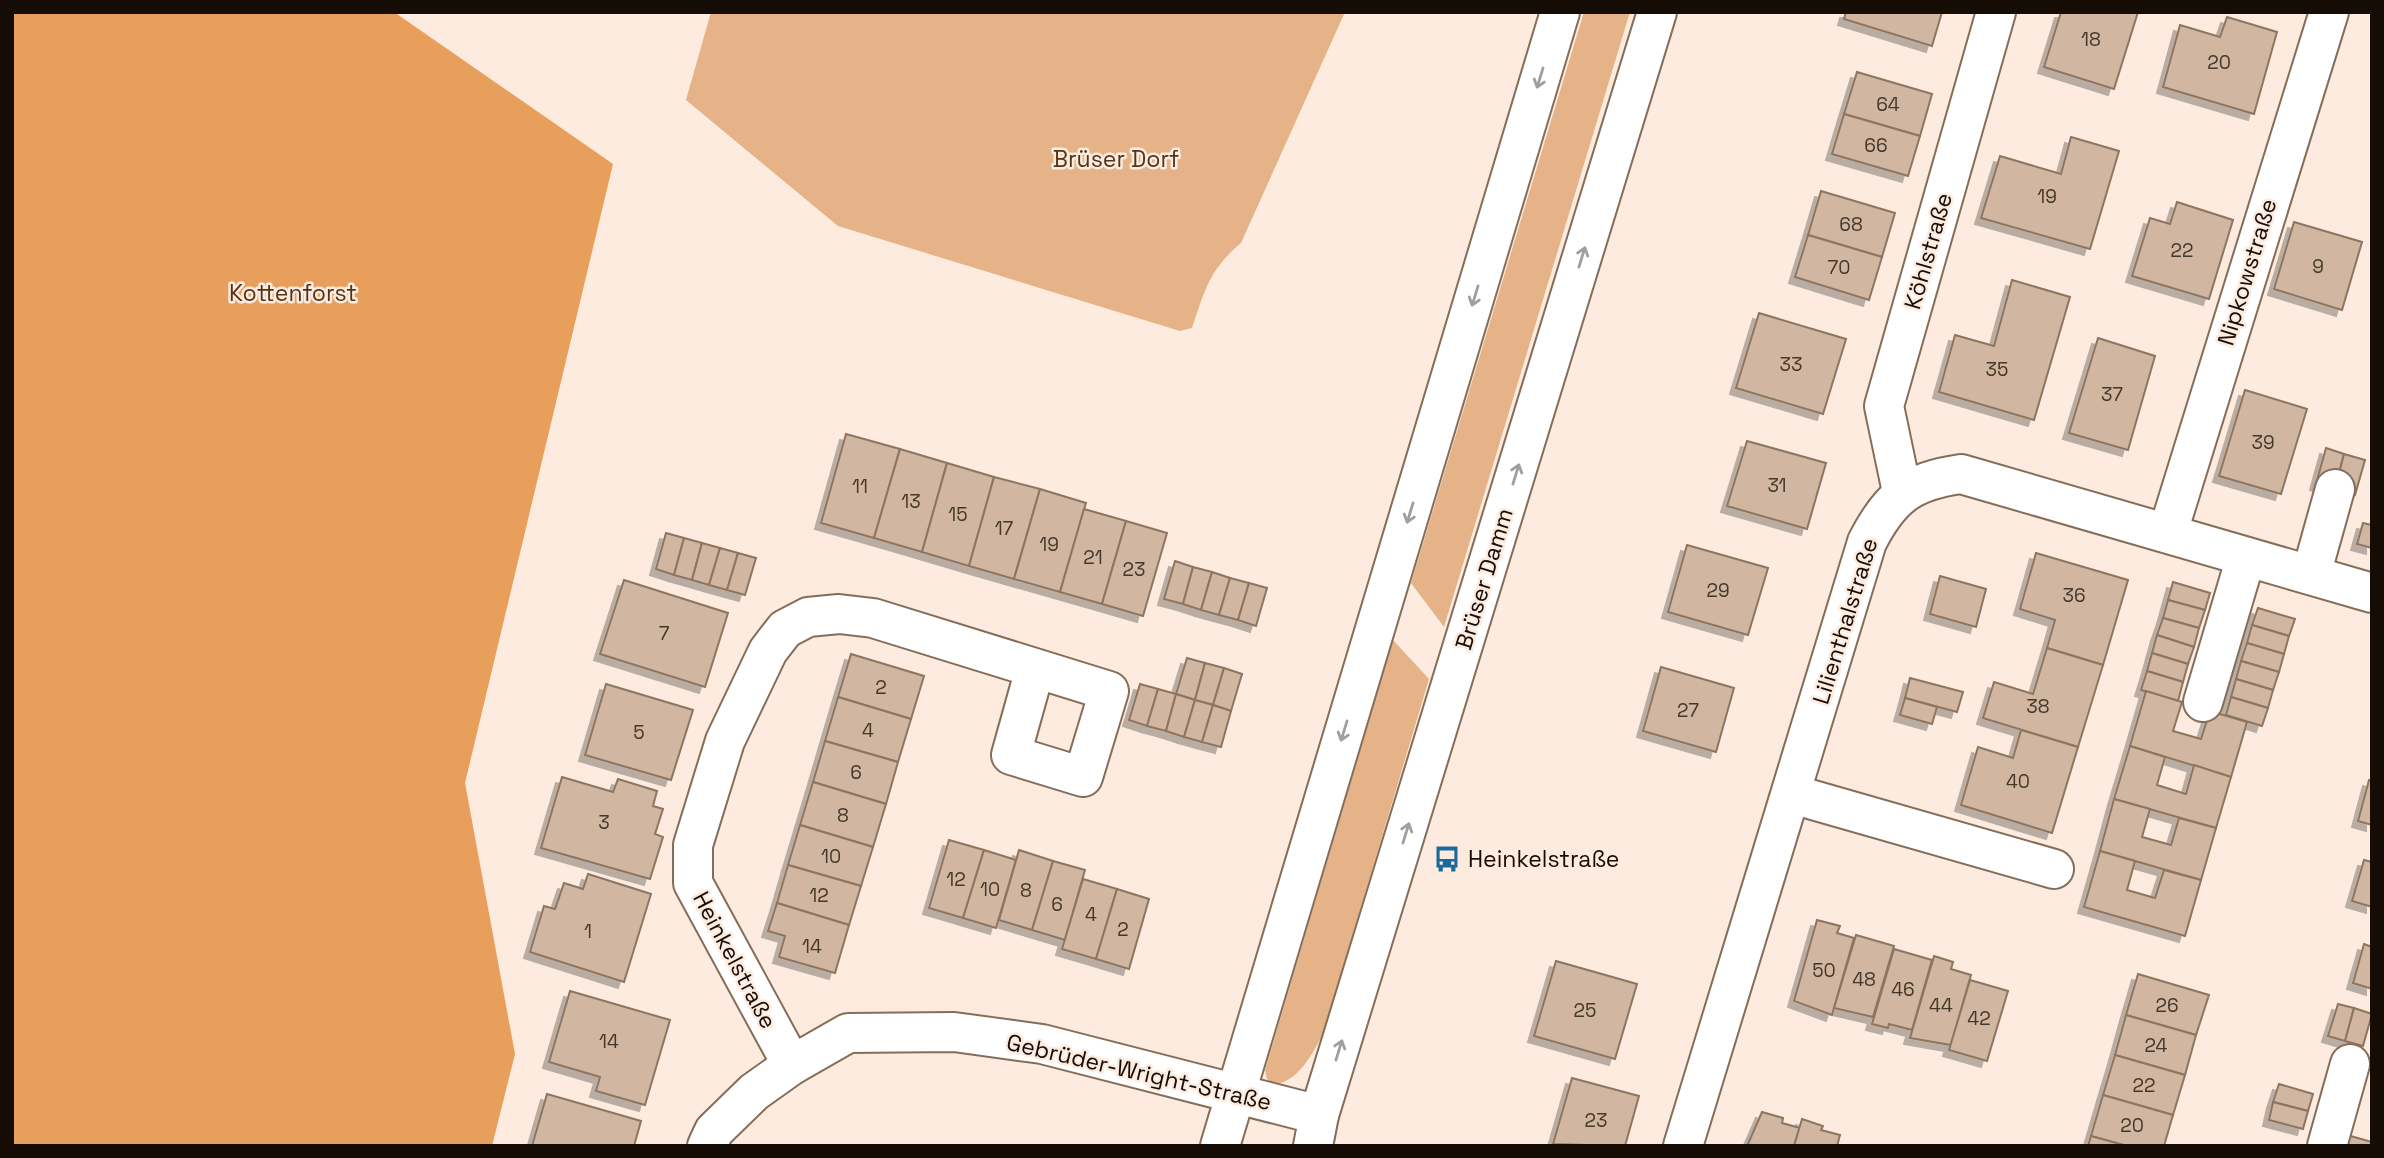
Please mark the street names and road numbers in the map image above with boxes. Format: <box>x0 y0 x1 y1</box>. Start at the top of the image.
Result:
street label: Köhlstraße <box>1897 189 1959 313</box>
street label: Nipkowstraße <box>2210 195 2284 349</box>
street label: Brüser Damm <box>1448 505 1520 653</box>
street label: Lilienthalstraße <box>1805 534 1885 708</box>
street label: Heinkelstraße <box>686 886 784 1034</box>
street label: Gebrüder-Wright-Straße <box>1004 1027 1274 1117</box>

